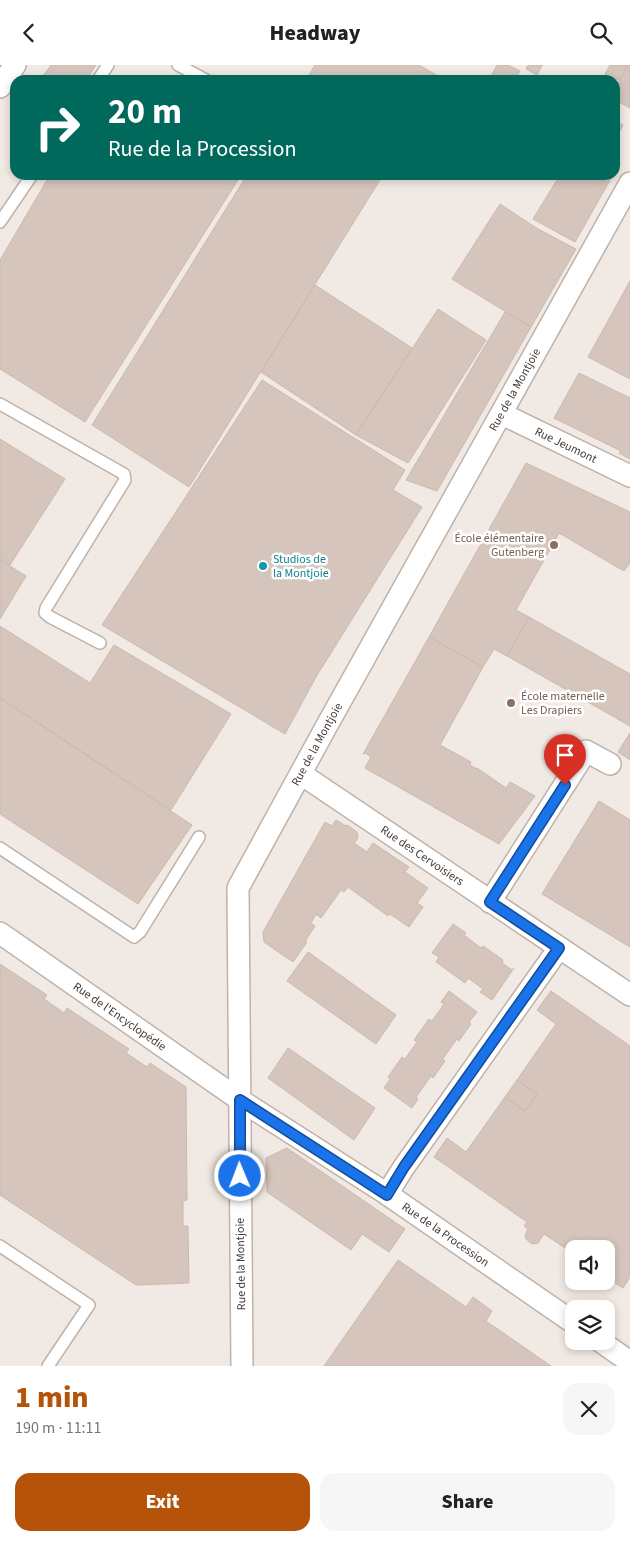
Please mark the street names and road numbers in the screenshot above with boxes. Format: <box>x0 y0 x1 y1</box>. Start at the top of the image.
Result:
street label: Rue de la Montjoie <box>485 345 545 434</box>
street label: Rue Jeumont <box>532 423 600 467</box>
street label: Rue de la Montjoie <box>287 699 347 789</box>
street label: Rue des Cervoisiers <box>377 821 467 890</box>
street label: Rue de l'Encyclopédie <box>70 978 170 1055</box>
street label: Rue de la Procession <box>398 1198 493 1271</box>
street label: Rue de la Montjoie <box>232 1218 250 1310</box>

